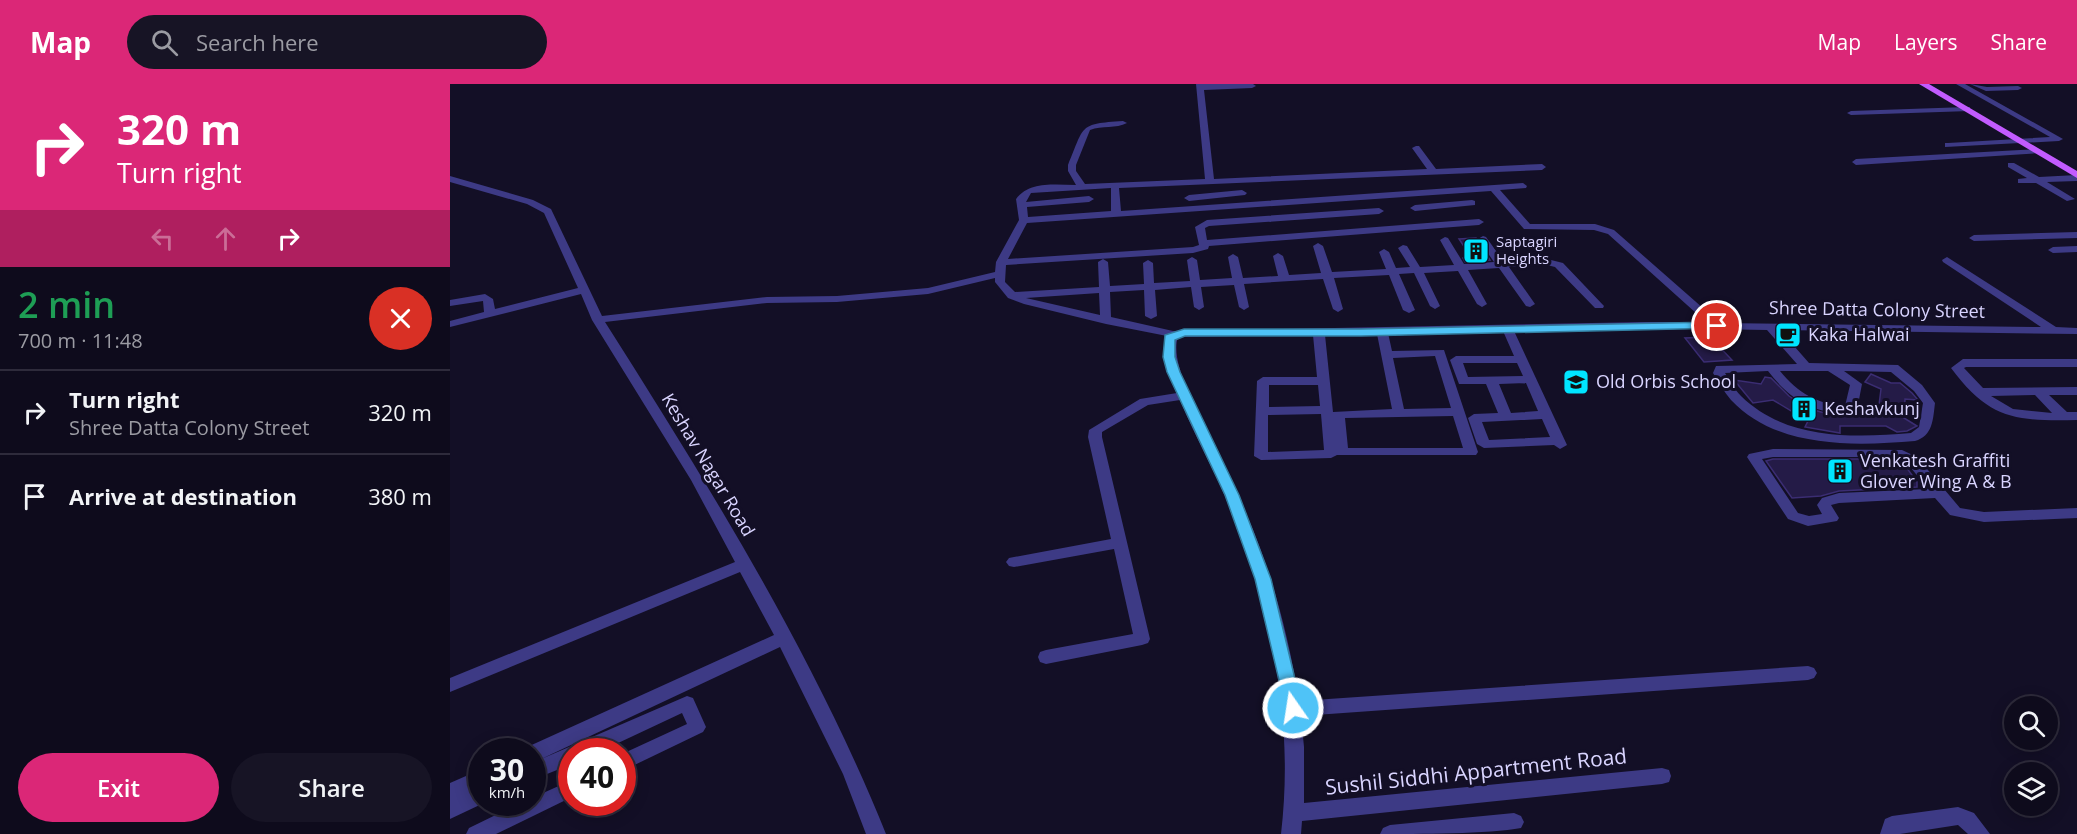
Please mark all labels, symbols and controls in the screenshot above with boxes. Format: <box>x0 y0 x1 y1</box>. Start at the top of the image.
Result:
search box <box>127 15 547 69</box>
text: Map <box>30 23 91 61</box>
icon: search <box>148 26 181 59</box>
text: Search here <box>196 27 319 57</box>
text: Map <box>1818 28 1861 56</box>
text: Layers <box>1894 28 1958 56</box>
text: Share <box>1991 28 2047 56</box>
text: 320 m <box>117 100 241 157</box>
icon: right <box>18 108 96 186</box>
text: Turn right <box>117 154 242 191</box>
icon: left <box>146 222 179 255</box>
icon: ahead <box>209 222 242 255</box>
icon: right <box>272 222 305 255</box>
place label: Saptagiri Heights <box>1496 231 1557 268</box>
building icon: Saptagiri Heights <box>1461 236 1491 266</box>
text: 2 min <box>18 280 115 329</box>
button: close <box>369 287 432 350</box>
street label: Shree Datta Colony Street <box>1769 295 1985 323</box>
pin <box>1691 300 1742 351</box>
icon: arrive <box>1700 309 1733 342</box>
cafe icon: Kaka Halwai <box>1773 320 1803 350</box>
place label: Kaka Halwai <box>1808 322 1909 346</box>
text: 700 m · 11:48 <box>18 327 143 354</box>
school or university icon: Old Orbis School <box>1561 367 1591 397</box>
place label: Old Orbis School <box>1596 369 1736 393</box>
text: Turn right <box>69 384 180 414</box>
street label: Keshav Nagar Road <box>657 389 761 540</box>
building icon: Keshavkunj <box>1789 394 1819 424</box>
icon: right <box>18 396 51 429</box>
place label: Keshavkunj <box>1824 396 1920 420</box>
text: 320 m <box>368 397 432 427</box>
text: Shree Datta Colony Street <box>69 414 309 441</box>
place label: Venkatesh Graffiti Glover Wing A & B <box>1860 448 2012 493</box>
building icon: Venkatesh Graffiti Glover Wing A & B <box>1825 456 1855 486</box>
icon: arrive <box>18 480 51 513</box>
text: Arrive at destination <box>69 481 297 511</box>
text: 380 m <box>368 481 432 511</box>
position arrow <box>1261 676 1325 740</box>
map controls <box>2004 696 2058 816</box>
button: search <box>2004 696 2058 750</box>
speed limit sign: 40 <box>558 738 636 816</box>
street label: Sushil Siddhi Appartment Road <box>1324 741 1628 801</box>
text: 30 <box>490 749 524 790</box>
button: Exit <box>18 753 219 822</box>
button: Share <box>231 753 432 822</box>
button: layers <box>2004 762 2058 816</box>
text: km/h <box>489 782 525 802</box>

